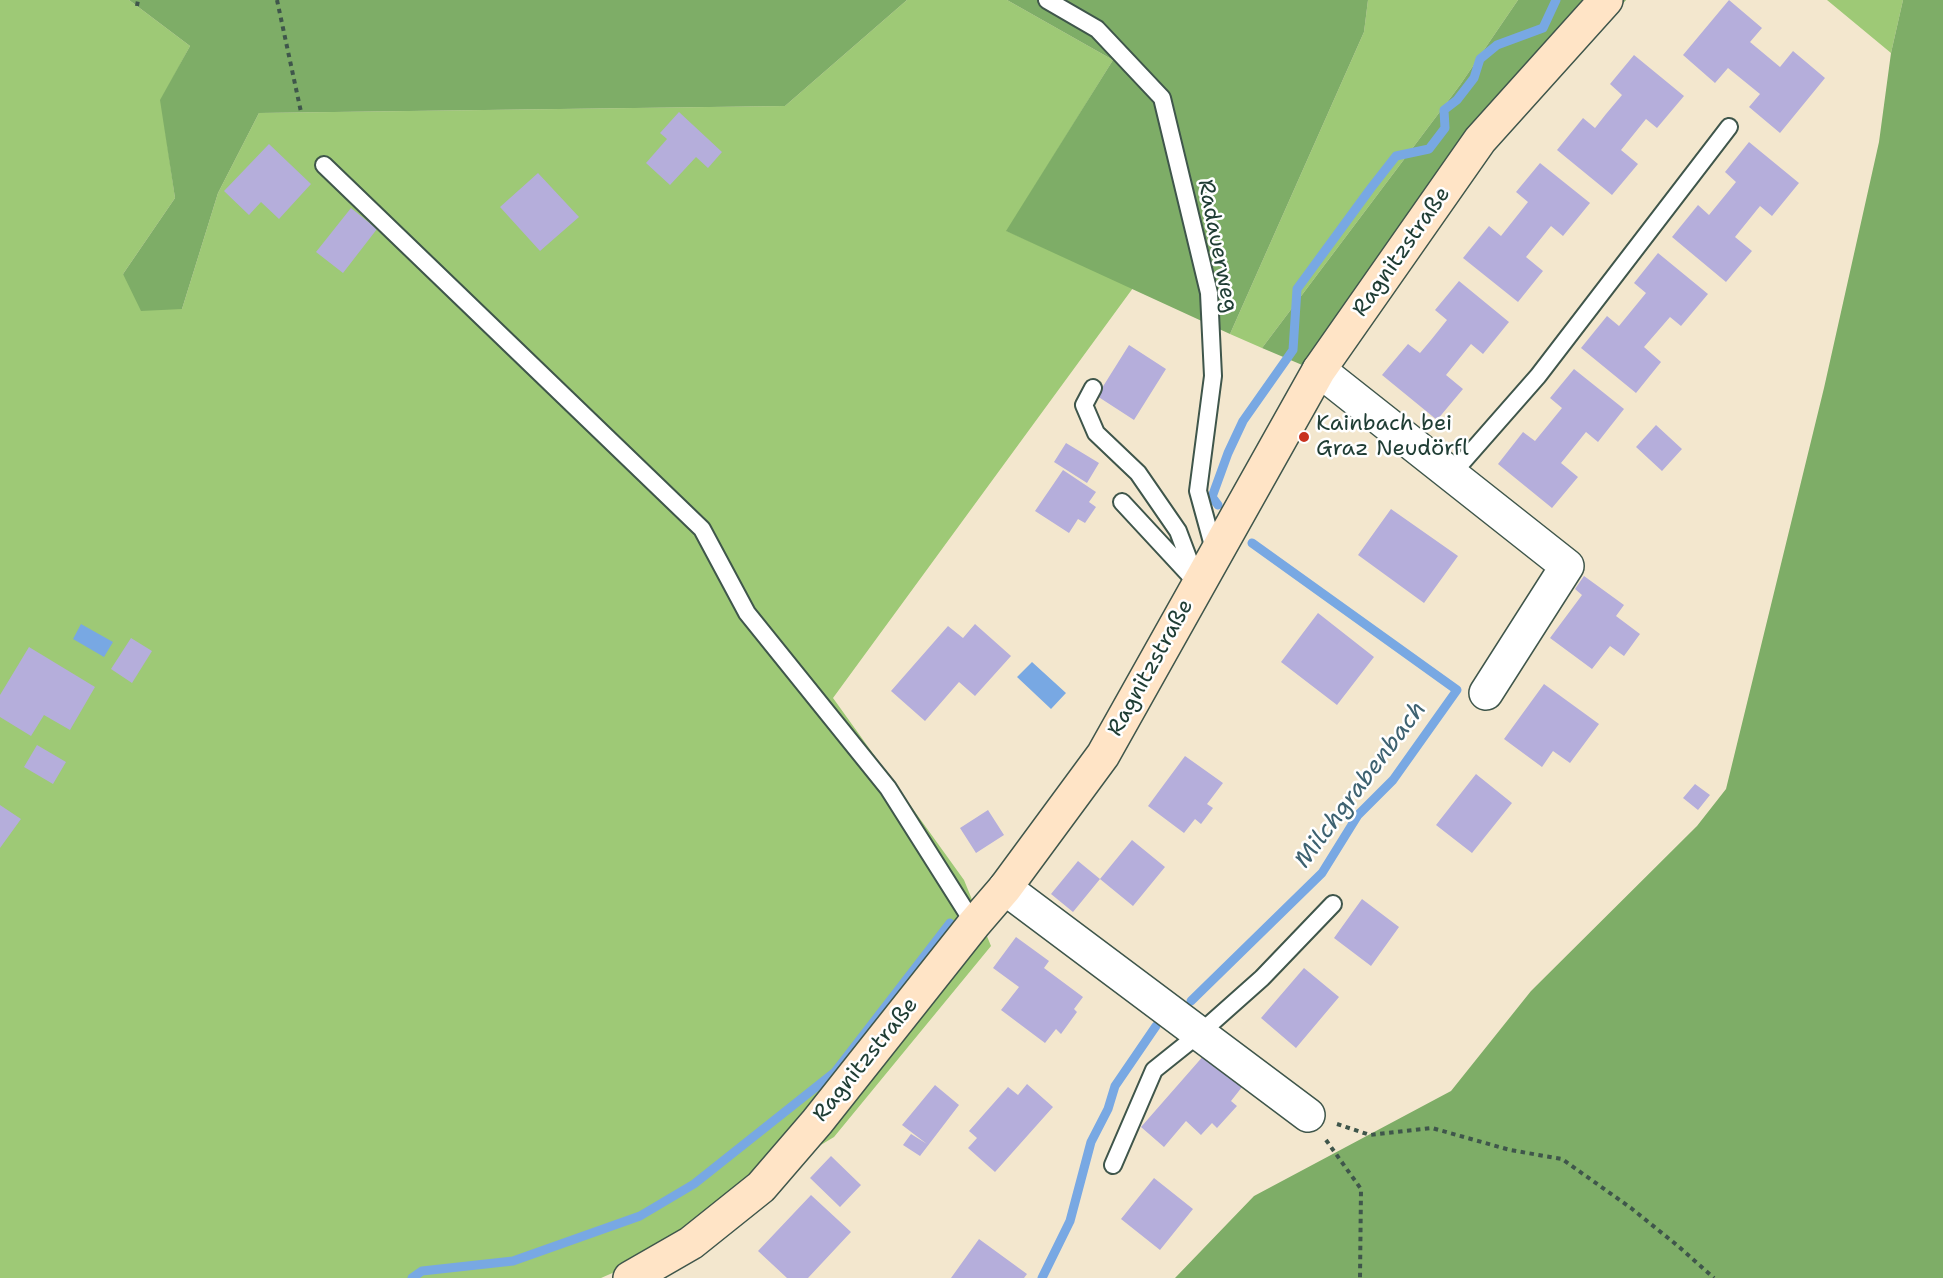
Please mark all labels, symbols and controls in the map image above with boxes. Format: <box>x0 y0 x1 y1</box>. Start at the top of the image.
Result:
street label: Radauerweg <box>1191 177 1243 315</box>
street label: Ragnitzstraße <box>1347 182 1457 322</box>
place label: Kainbach bei Graz Neudörfl <box>1316 411 1469 463</box>
marker: Kainbach bei Graz Neudörfl <box>1297 430 1311 444</box>
street label: Ragnitzstraße <box>1102 595 1200 741</box>
water label: Milchgrabenbach <box>1289 696 1433 874</box>
street label: Ragnitzstraße <box>808 992 924 1128</box>

